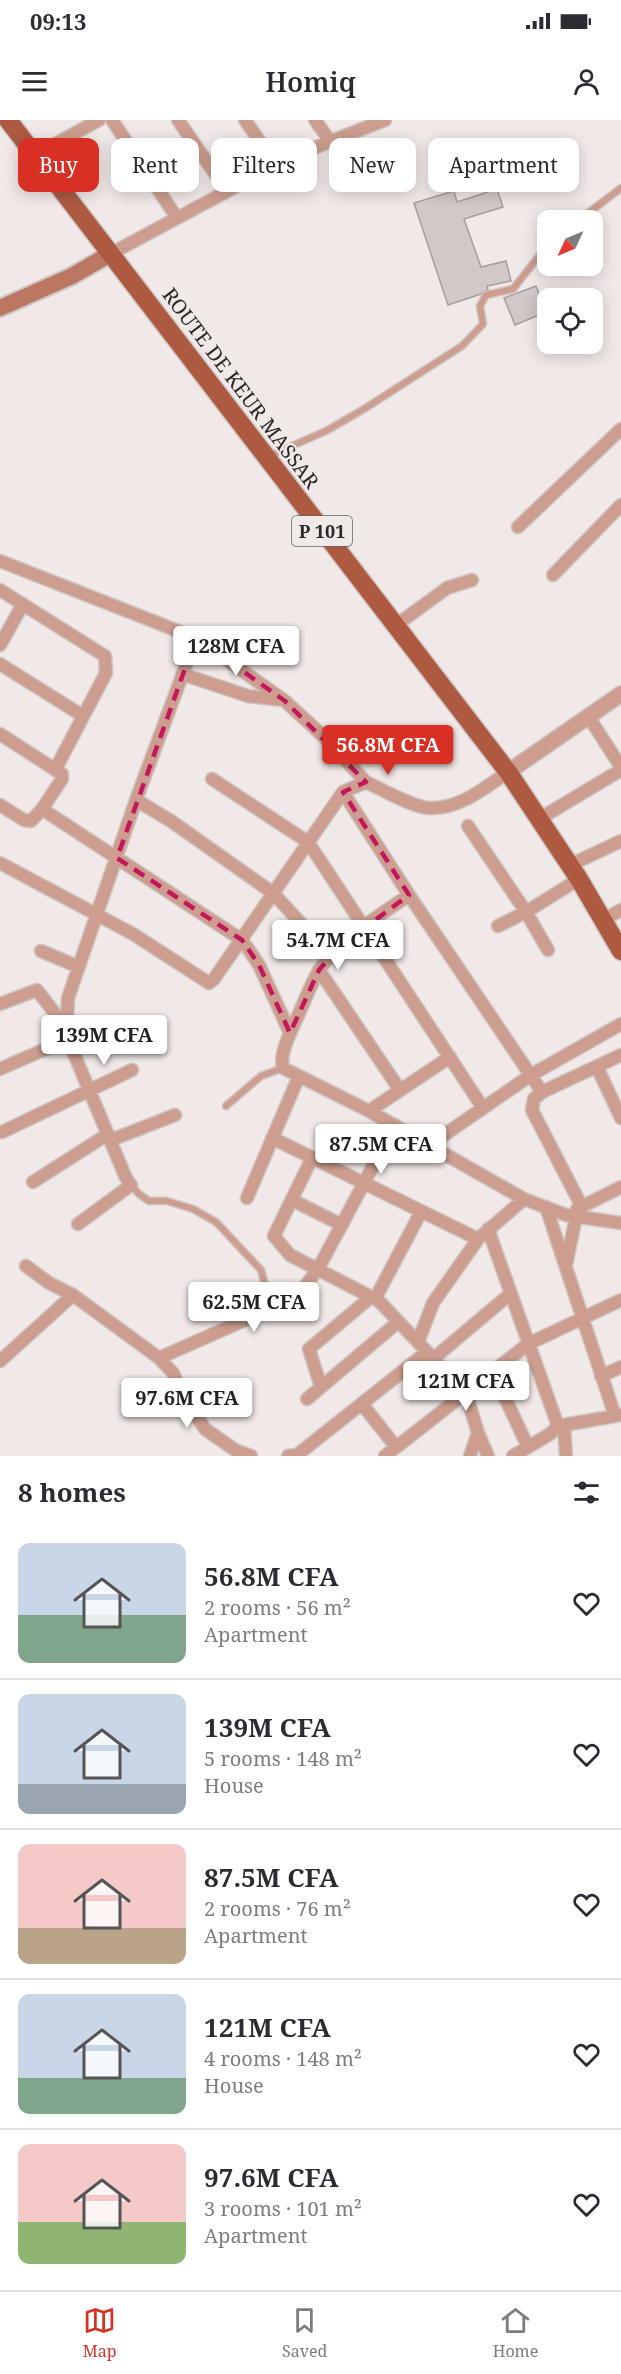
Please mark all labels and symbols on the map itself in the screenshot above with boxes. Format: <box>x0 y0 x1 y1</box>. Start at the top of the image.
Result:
north arrow <box>537 210 603 276</box>
street label: ROUTE DE KEUR MASSAR <box>157 282 326 494</box>
road number: P 101 <box>292 516 352 546</box>
pin: 128M CFA <box>174 626 298 677</box>
pin: 56.8M CFA <box>319 725 457 776</box>
pin: 54.7M CFA <box>269 920 407 971</box>
pin: 139M CFA <box>42 1015 166 1066</box>
pin: 87.5M CFA <box>312 1124 450 1175</box>
pin: 62.5M CFA <box>185 1282 323 1333</box>
pin: 121M CFA <box>404 1361 528 1412</box>
pin: 97.6M CFA <box>118 1378 256 1429</box>

